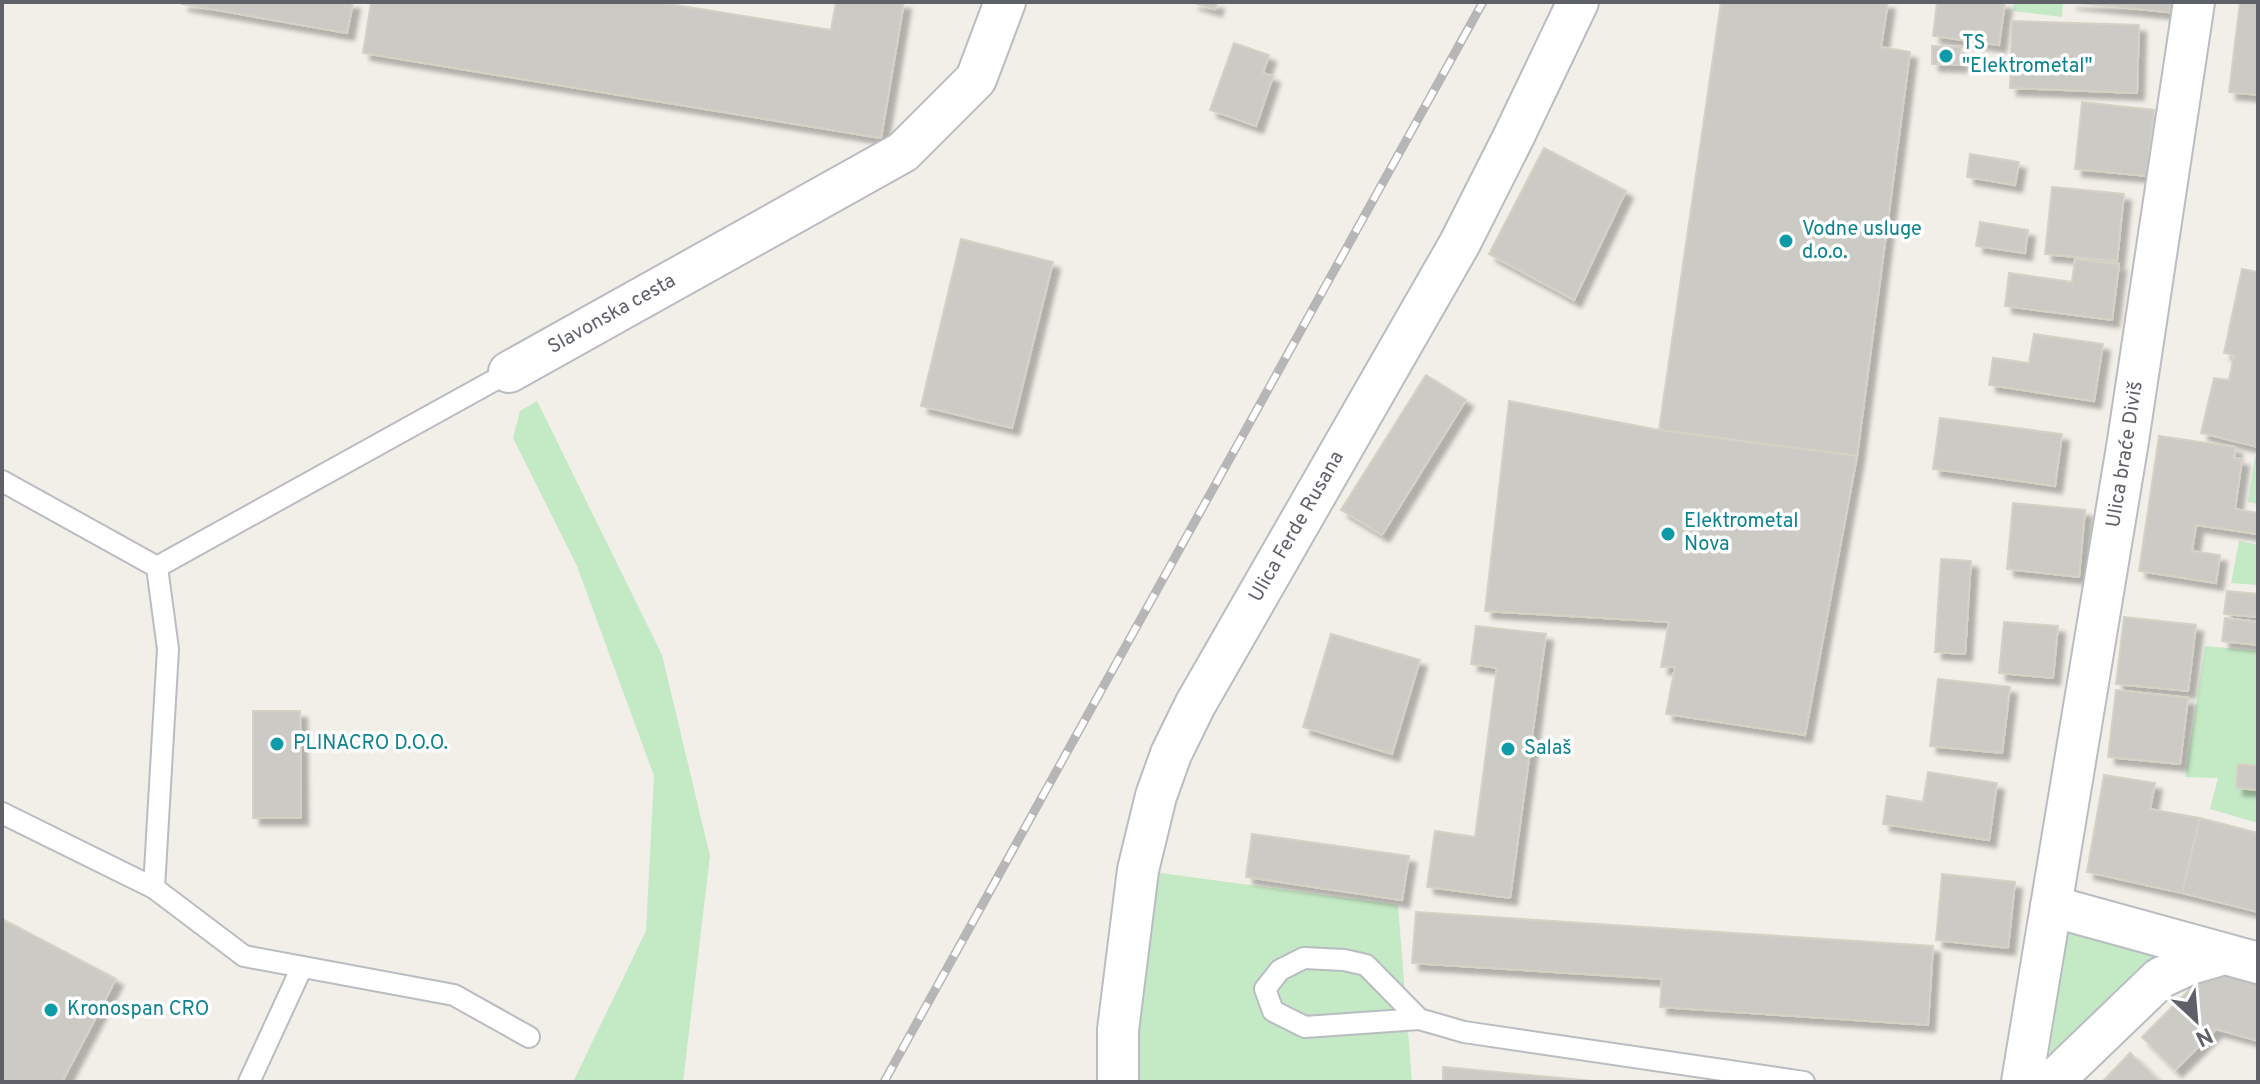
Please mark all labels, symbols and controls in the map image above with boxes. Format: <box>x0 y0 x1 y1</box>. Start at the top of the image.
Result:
place label: TS "Elektrometal" <box>1962 31 2093 80</box>
marker: TS "Elektrometal" <box>1937 47 1955 65</box>
place label: Vodne usluge d.o.o. <box>1802 217 1922 266</box>
marker: Vodne usluge d.o.o. <box>1777 232 1795 250</box>
street label: Slavonska cesta <box>543 268 681 361</box>
street label: Ulica braće Diviš <box>2101 380 2150 530</box>
street label: Ulica Ferde Rusana <box>1244 447 1351 607</box>
place label: Elektrometal Nova <box>1684 509 1798 558</box>
marker: Elektrometal Nova <box>1659 525 1677 543</box>
place label: PLINACRO D.O.O. <box>293 731 448 757</box>
marker: PLINACRO D.O.O. <box>268 735 286 753</box>
place label: Salaš <box>1524 736 1572 762</box>
marker: Salaš <box>1499 740 1517 758</box>
north arrow <box>2156 980 2236 1060</box>
place label: Kronospan CRO <box>67 997 209 1023</box>
marker: Kronospan CRO <box>42 1001 60 1019</box>
text: N <box>2191 1020 2217 1051</box>

